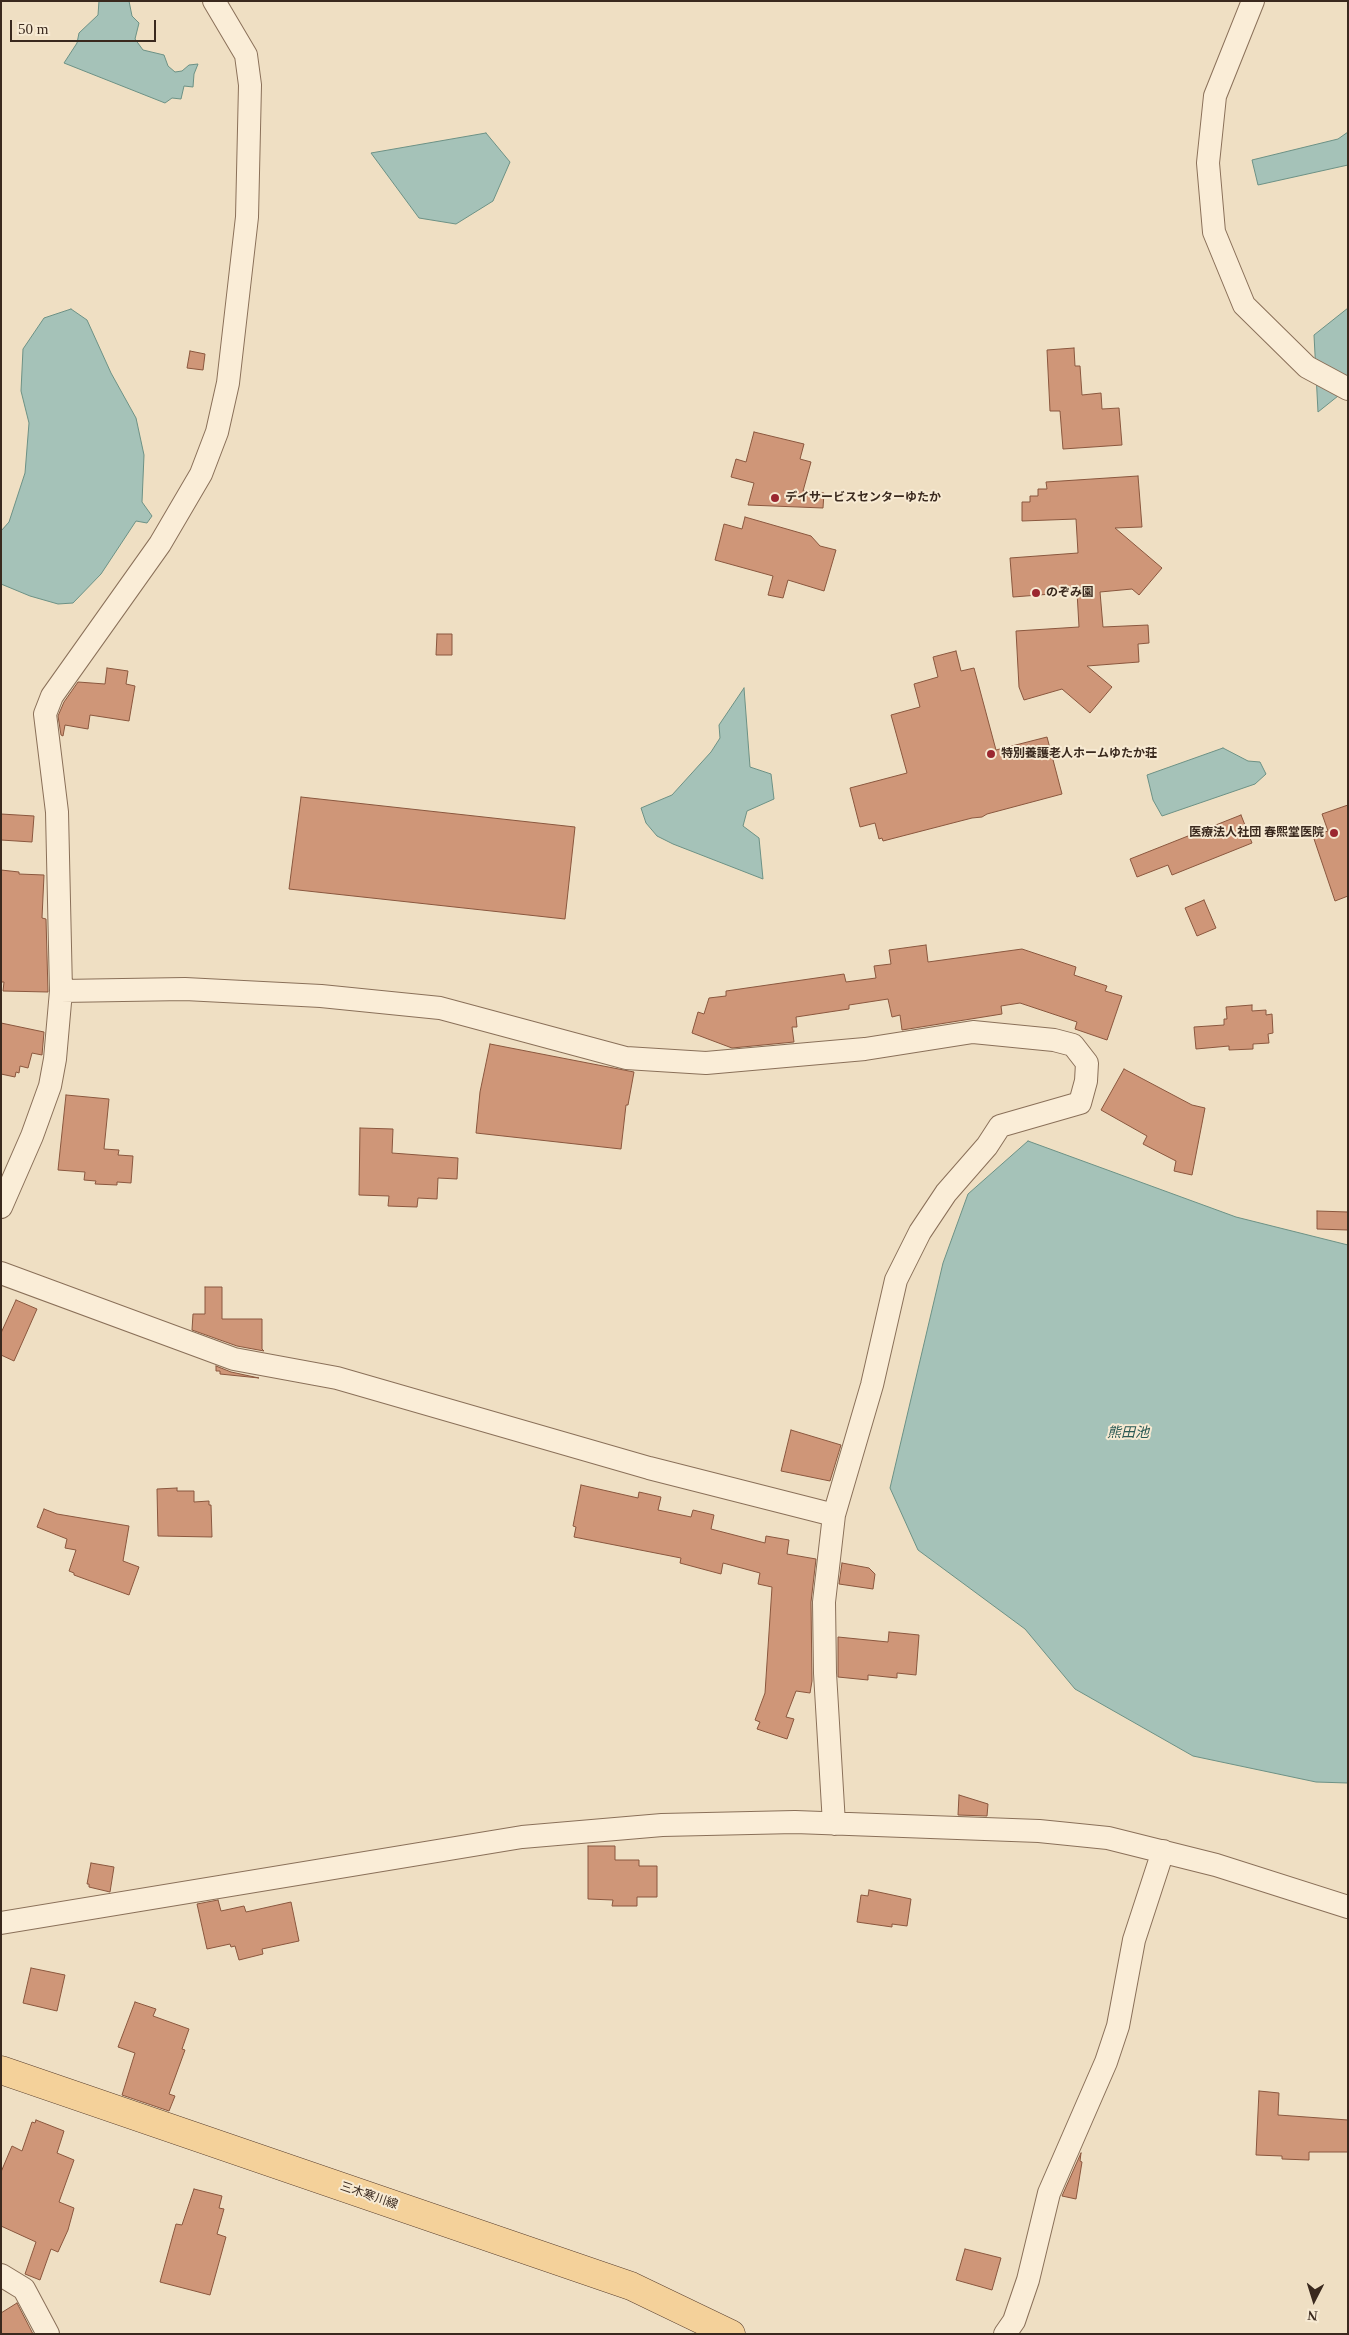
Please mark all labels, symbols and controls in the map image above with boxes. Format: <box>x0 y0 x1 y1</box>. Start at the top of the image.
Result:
scale bar <box>12 10 159 42</box>
text: 50 m <box>18 21 48 37</box>
place label: デイサービスセンターゆたか <box>785 491 941 505</box>
marker: デイサービスセンターゆたか <box>769 492 781 504</box>
place label: のぞみ園 <box>1046 586 1094 600</box>
marker: のぞみ園 <box>1030 587 1042 599</box>
place label: 特別養護老人ホームゆたか荘 <box>1001 747 1157 761</box>
marker: 特別養護老人ホームゆたか荘 <box>985 748 997 760</box>
place label: 医療法人社団 春熙堂医院 <box>1189 826 1324 840</box>
marker: 医療法人社団 春熙堂医院 <box>1328 827 1340 839</box>
water label: 熊田池 <box>1107 1425 1149 1441</box>
street label: 三木寒川線 <box>338 2179 400 2213</box>
north arrow <box>1289 2275 1339 2325</box>
text: N <box>1307 2308 1318 2323</box>

